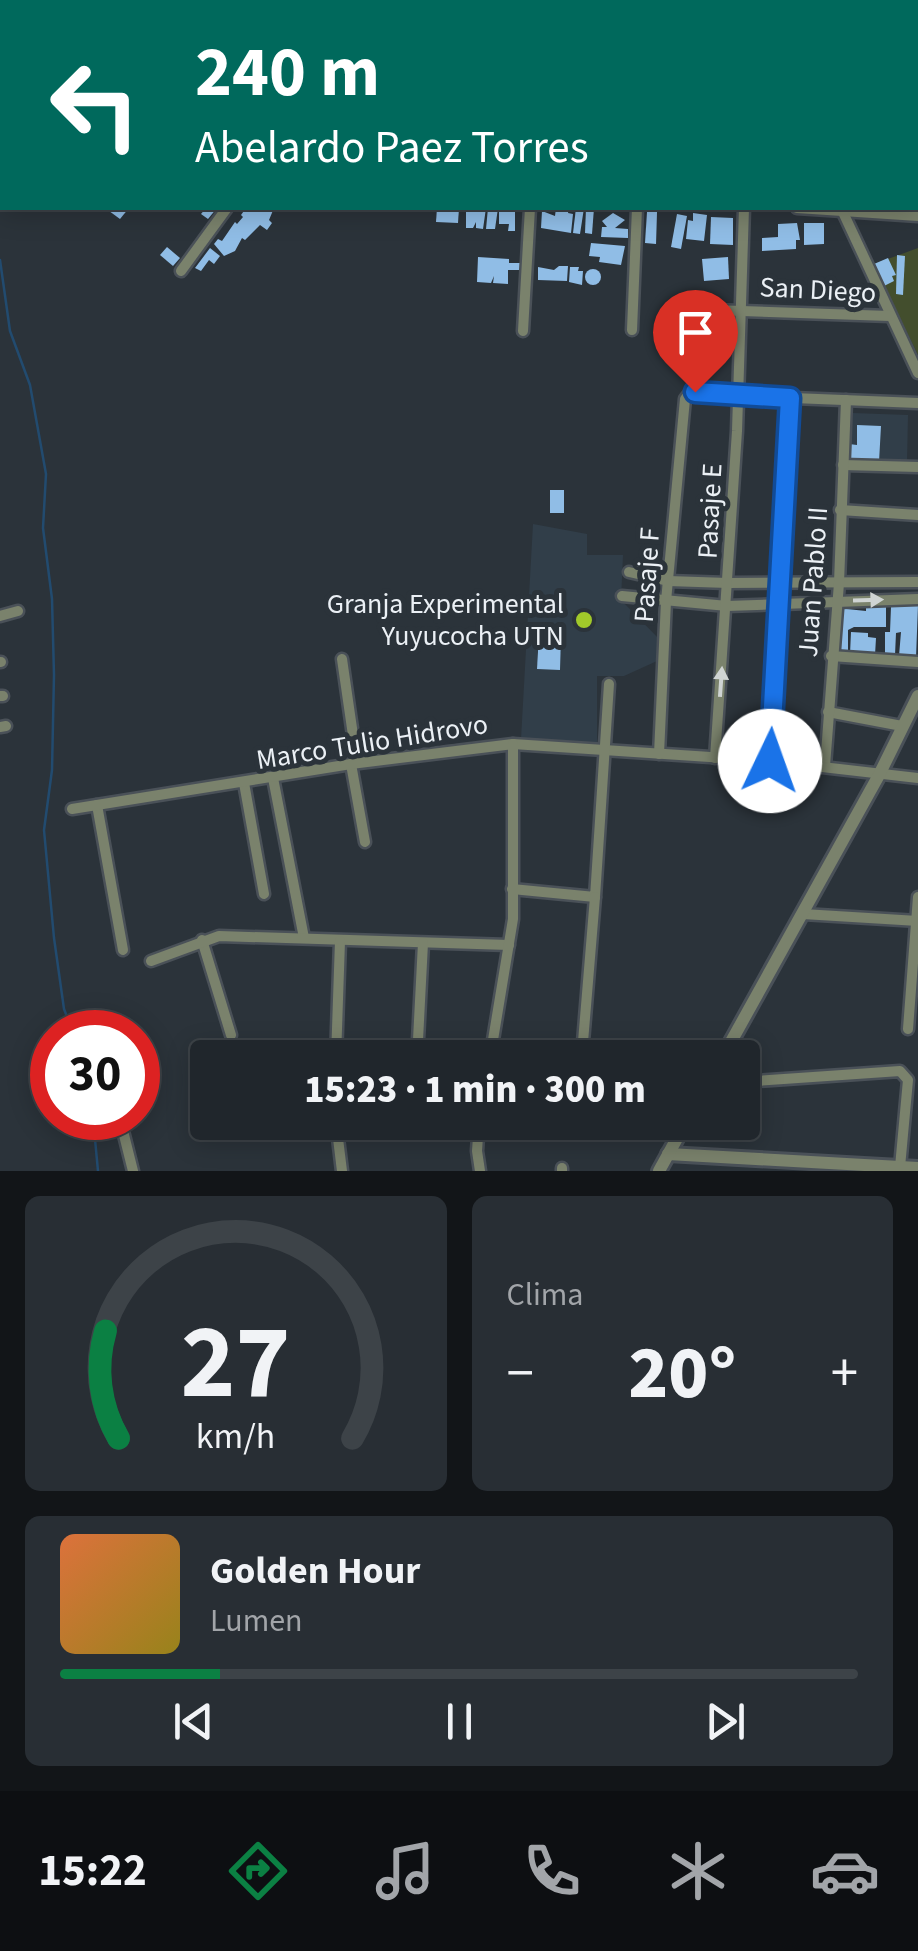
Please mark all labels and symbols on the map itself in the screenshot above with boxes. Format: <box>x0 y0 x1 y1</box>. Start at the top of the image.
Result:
street label: San Diego <box>759 267 877 313</box>
pin <box>653 290 738 393</box>
street label: Pasaje E <box>688 462 732 560</box>
street label: Juan Pablo II <box>788 505 838 659</box>
street label: Pasaje F <box>624 526 670 624</box>
place label: Granja Experimental Yuyucocha UTN <box>327 584 564 656</box>
one-way arrow <box>853 592 885 608</box>
marker: Granja Experimental Yuyucocha UTN <box>573 609 595 631</box>
one-way arrow <box>713 665 729 697</box>
street label: Marco Tulio Hidrovo <box>253 704 491 780</box>
position arrow <box>718 709 822 813</box>
speed limit sign: 30 <box>30 1010 160 1140</box>

